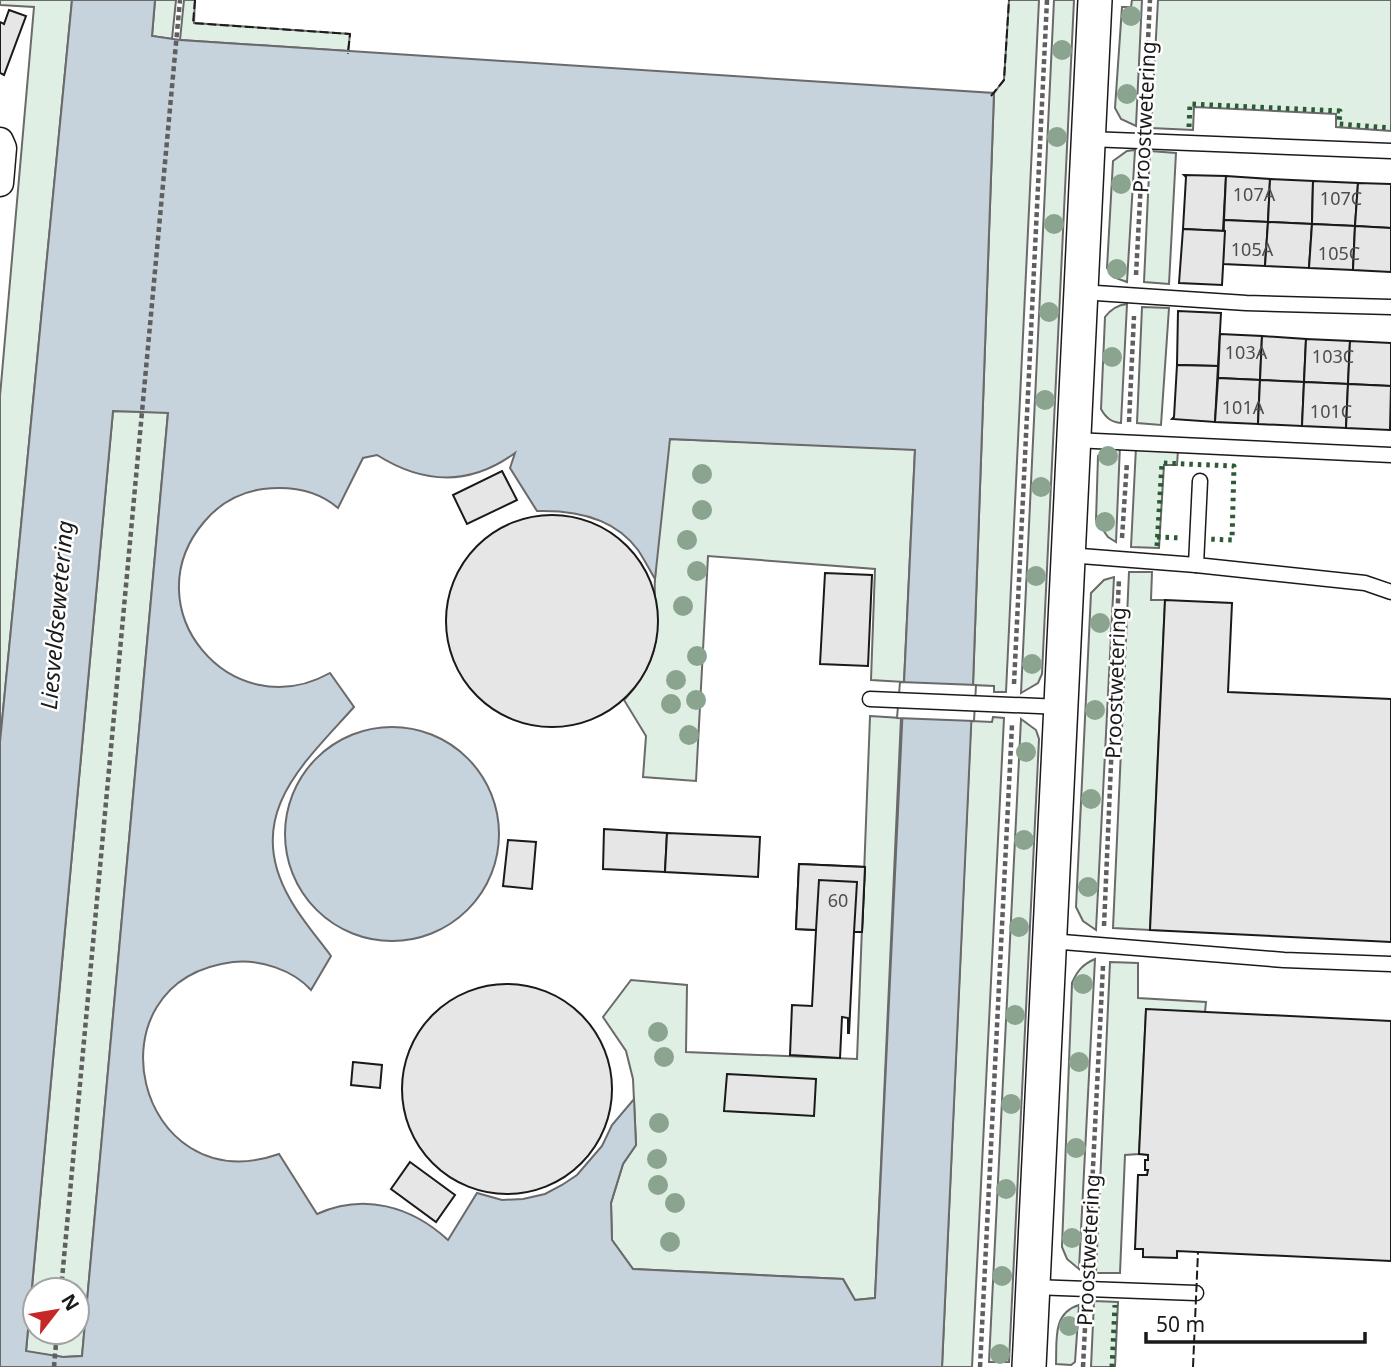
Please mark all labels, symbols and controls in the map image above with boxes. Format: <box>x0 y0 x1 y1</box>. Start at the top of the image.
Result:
street label: Proostwetering <box>1126 40 1162 194</box>
house number: 107A <box>1233 182 1276 206</box>
house number: 107C <box>1320 186 1362 210</box>
house number: 105A <box>1231 237 1274 261</box>
house number: 105C <box>1318 241 1360 265</box>
house number: 103A <box>1225 340 1268 364</box>
house number: 103C <box>1312 344 1354 368</box>
house number: 101A <box>1222 395 1265 419</box>
house number: 101C <box>1310 399 1352 423</box>
water label: Liesveldsewetering <box>32 519 80 711</box>
street label: Proostwetering <box>1098 607 1132 759</box>
house number: 60 <box>828 888 848 912</box>
street label: Proostwetering <box>1070 1173 1106 1327</box>
north arrow <box>21 1276 91 1346</box>
text: N <box>55 1289 86 1316</box>
scale bar <box>1146 1300 1365 1344</box>
text: 50 m <box>1156 1310 1205 1338</box>

